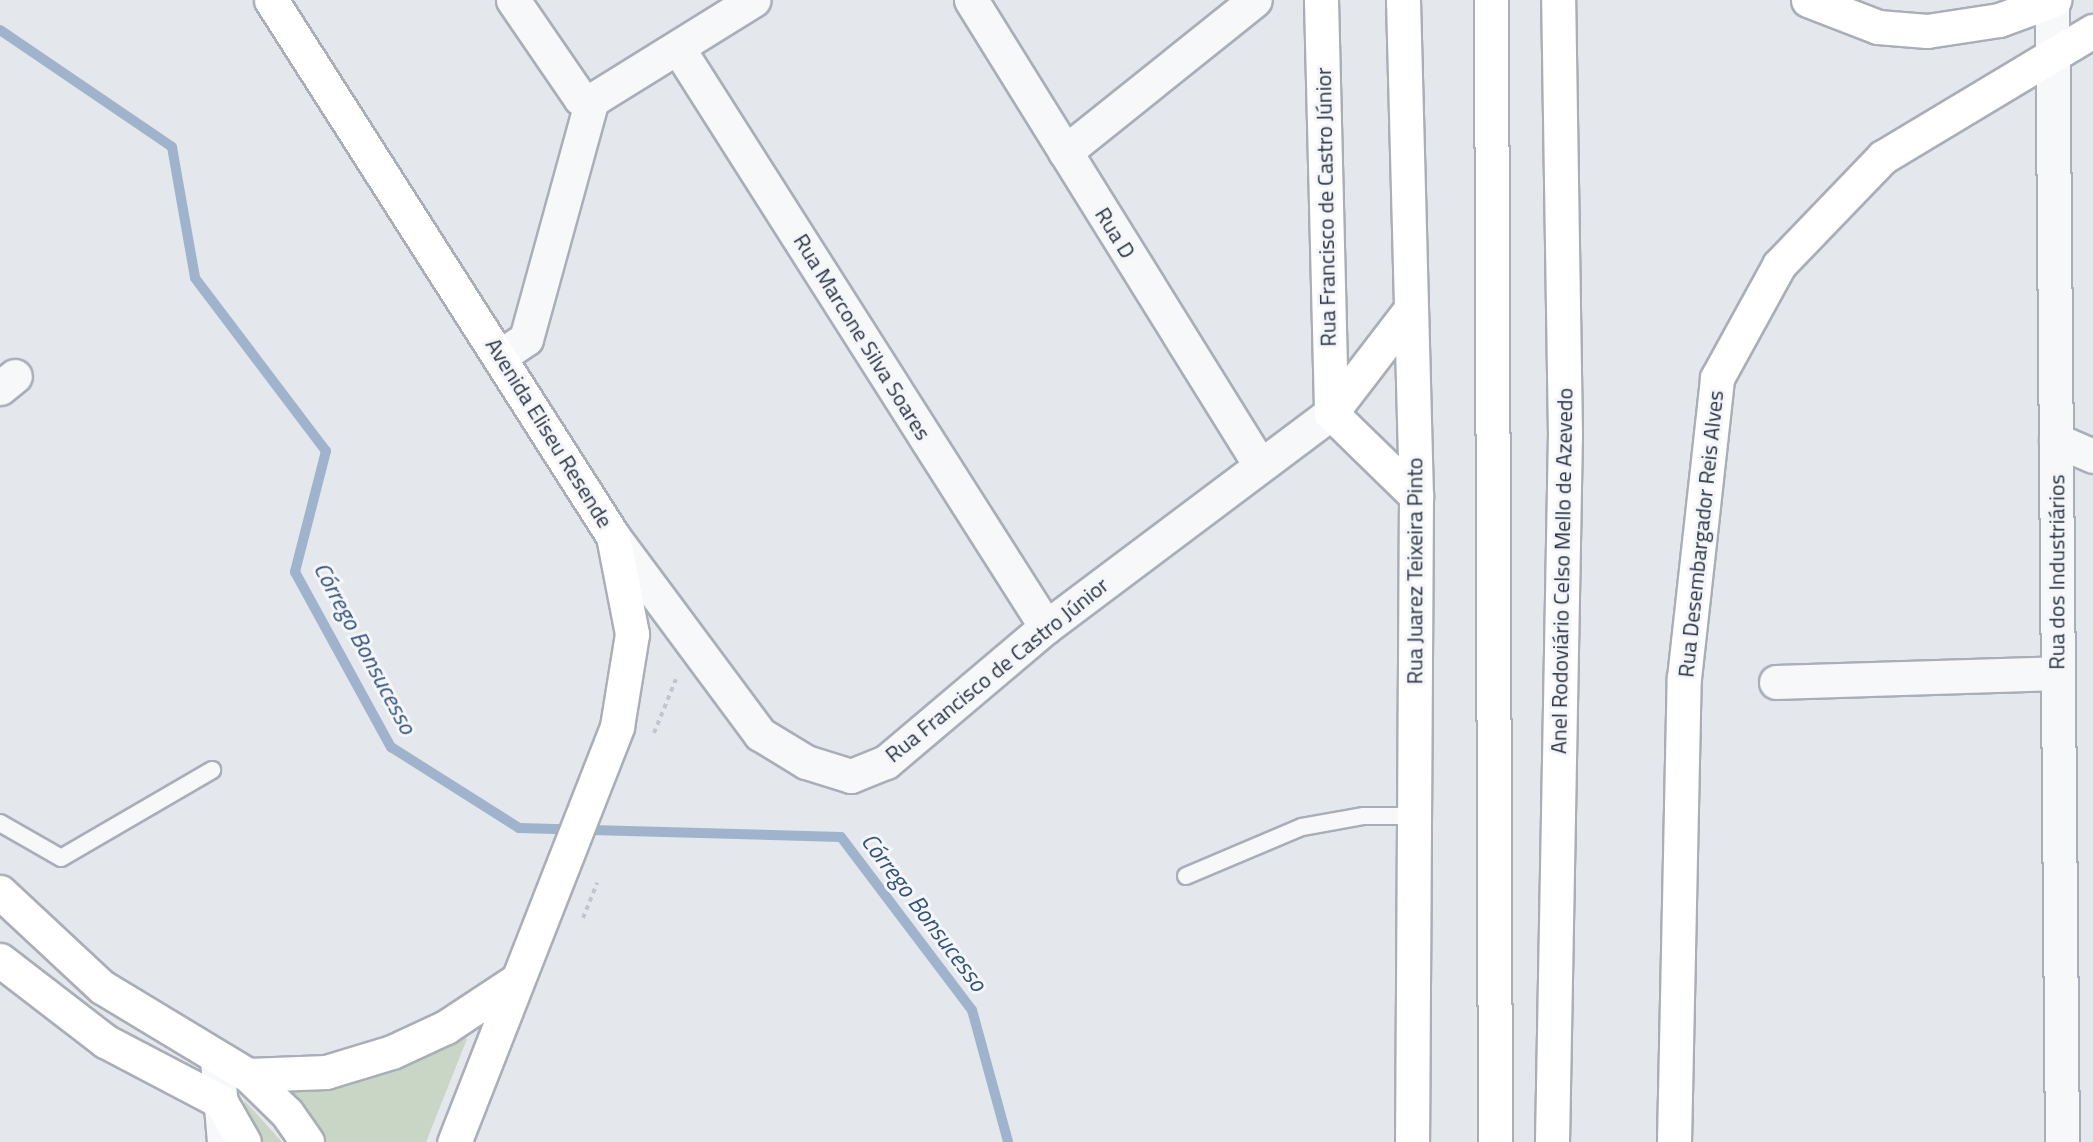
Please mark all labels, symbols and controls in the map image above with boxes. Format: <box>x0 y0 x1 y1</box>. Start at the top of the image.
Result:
street label: Rua Francisco de Castro Júnior <box>1310 67 1342 347</box>
street label: Rua D <box>1089 203 1141 263</box>
street label: Rua Marcone Silva Soares <box>788 229 936 445</box>
street label: Avenida Eliseu Resende <box>480 333 618 533</box>
street label: Anel Rodoviário Celso Mello de Azevedo <box>1546 388 1578 754</box>
street label: Rua Desembargador Reis Alves <box>1673 389 1729 679</box>
street label: Rua Juarez Teixeira Pinto <box>1402 458 1428 684</box>
street label: Rua dos Industriários <box>2044 474 2070 670</box>
water label: Córrego Bonsucesso <box>307 557 423 739</box>
street label: Rua Francisco de Castro Júnior <box>880 572 1114 768</box>
water label: Córrego Bonsucesso <box>855 827 993 997</box>

